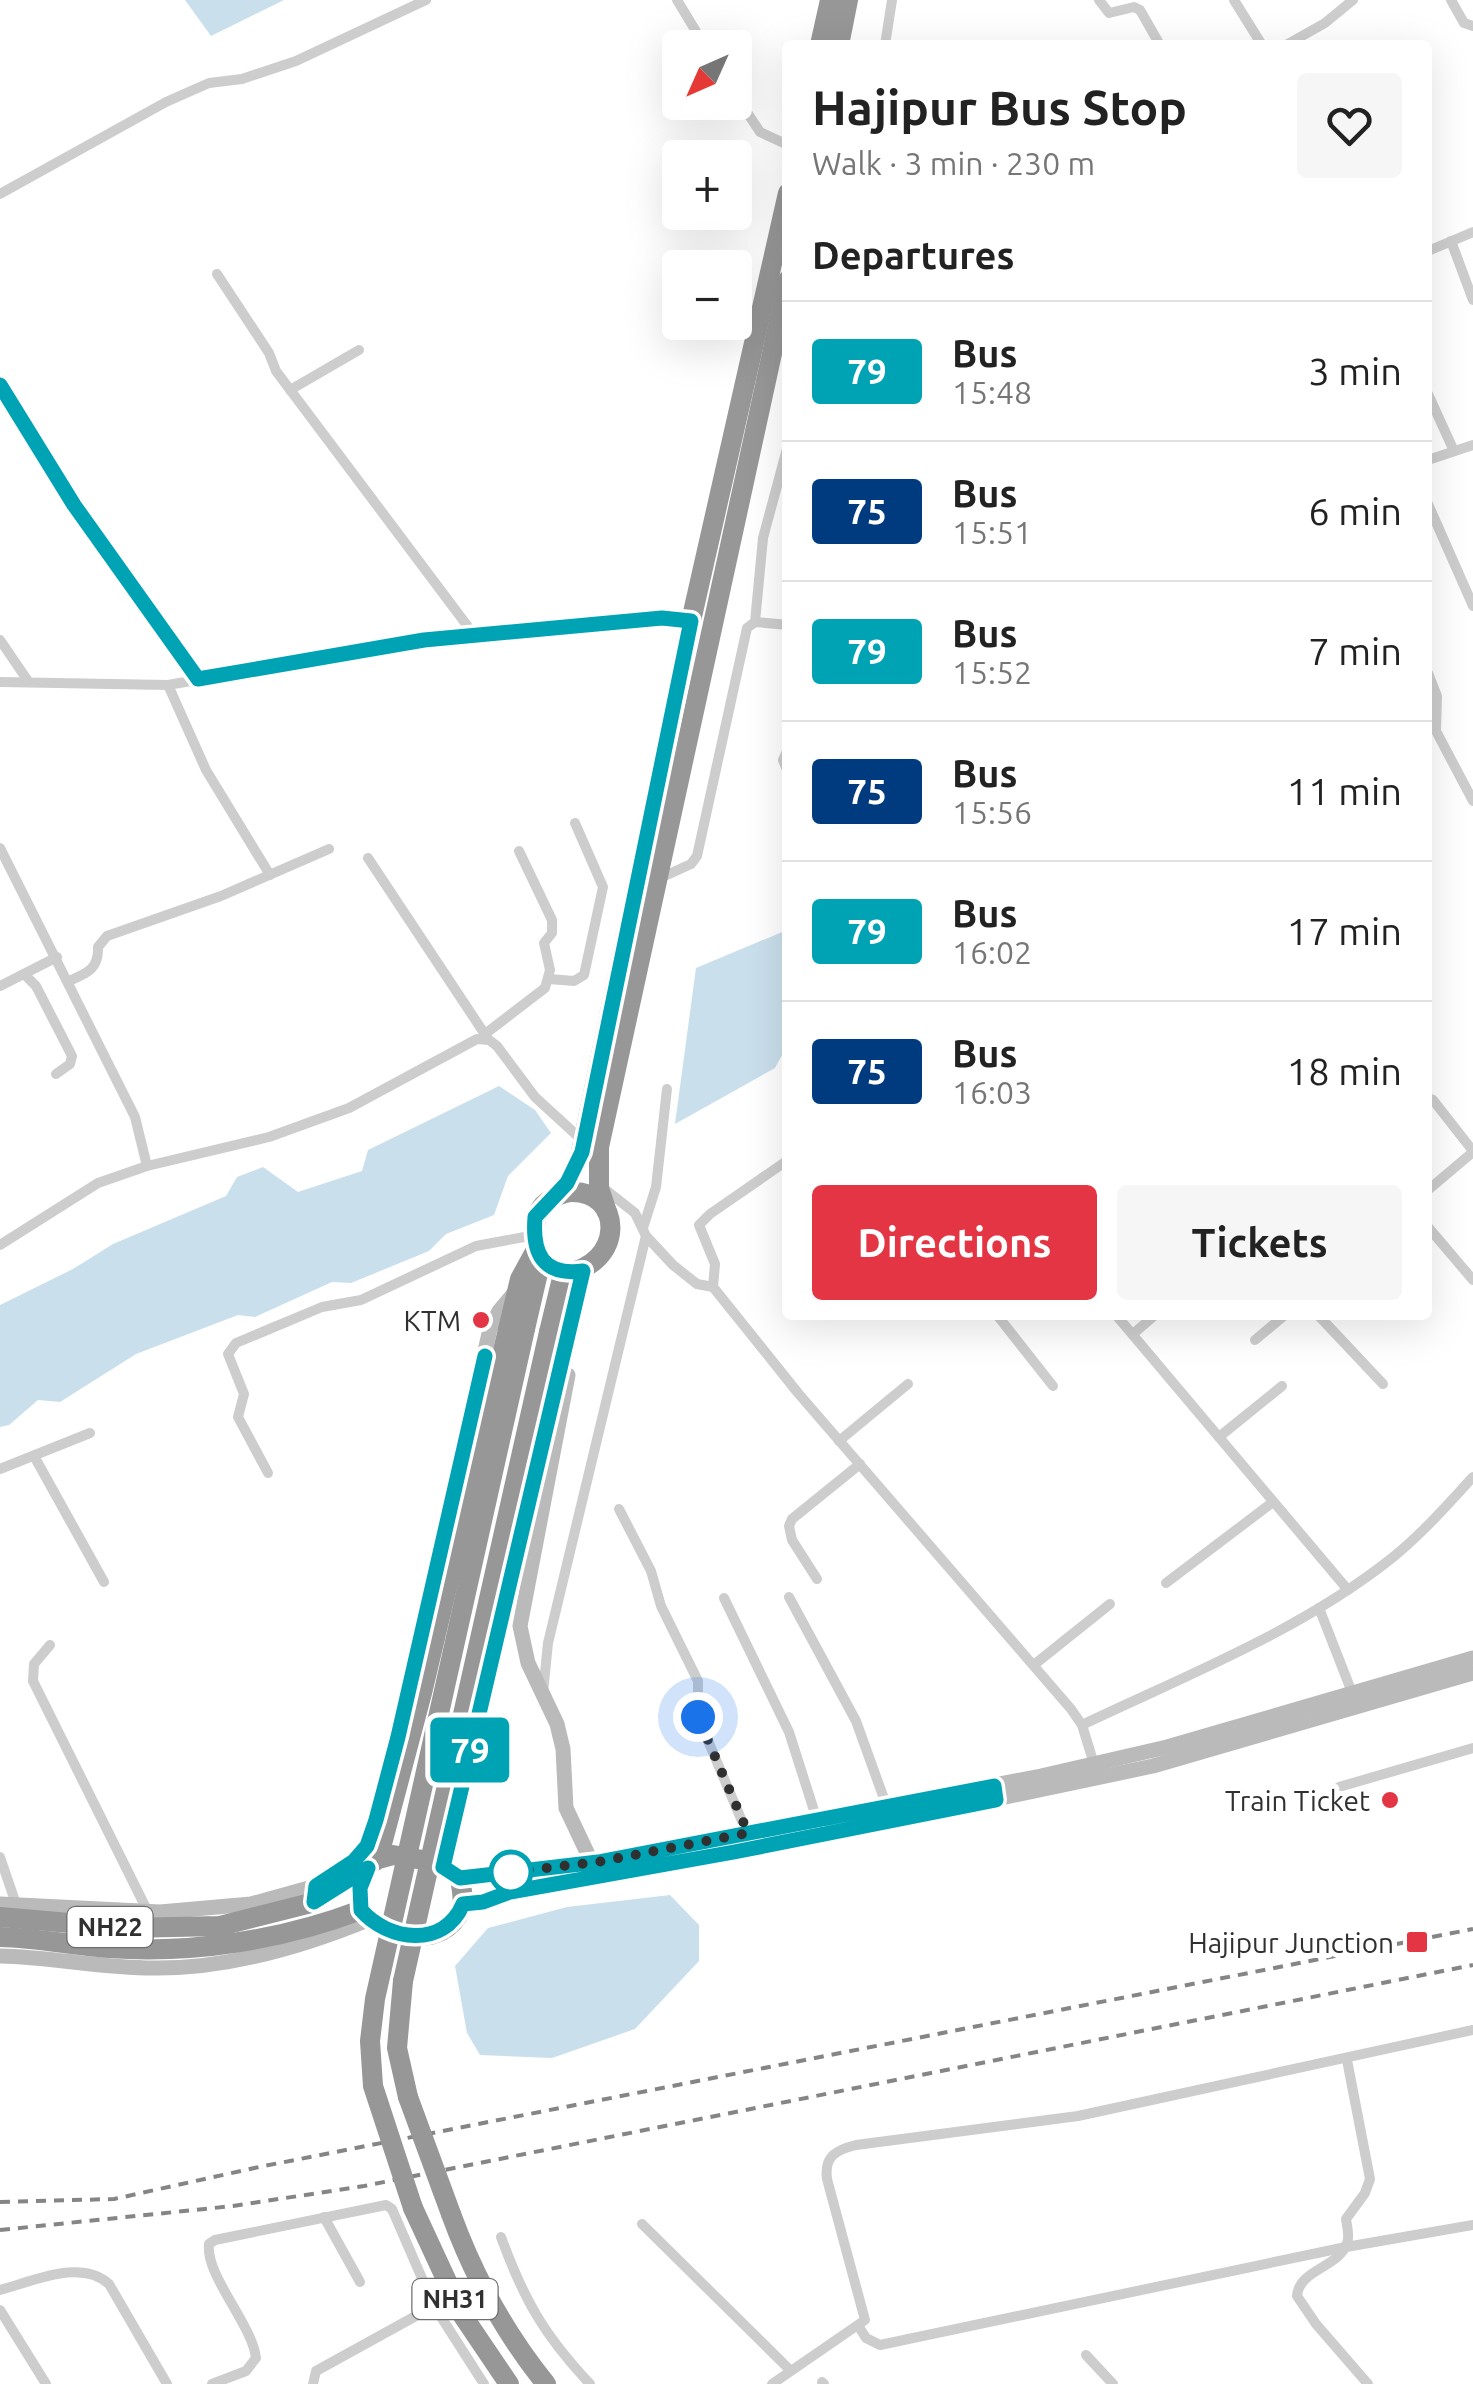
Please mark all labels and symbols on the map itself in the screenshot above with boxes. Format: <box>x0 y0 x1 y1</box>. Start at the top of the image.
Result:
north arrow <box>662 30 752 120</box>
place label: KTM <box>404 1305 461 1336</box>
marker: KTM <box>470 1309 492 1331</box>
your location <box>673 1692 723 1742</box>
line badge: 79 <box>425 1718 515 1782</box>
place label: Train Ticket <box>1225 1785 1370 1816</box>
marker: Train Ticket <box>1379 1789 1401 1811</box>
unlabelled marker <box>490 1851 532 1893</box>
road number: NH22 <box>68 1907 152 1947</box>
place label: Hajipur Junction <box>1188 1927 1394 1958</box>
marker: Hajipur Junction <box>1404 1929 1430 1955</box>
road number: NH31 <box>412 2279 498 2319</box>

